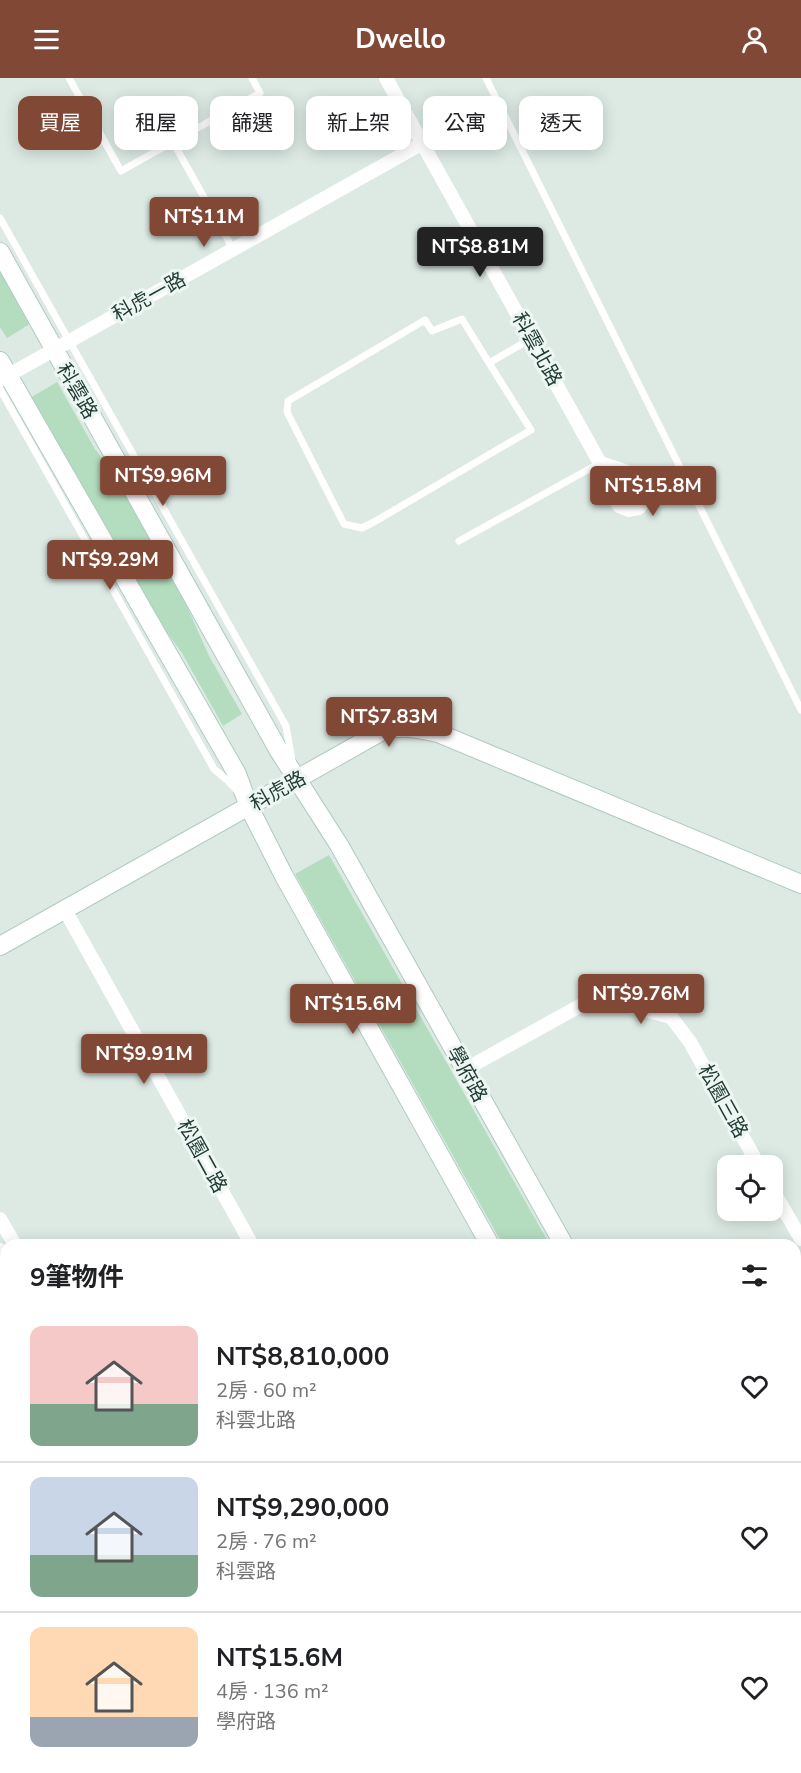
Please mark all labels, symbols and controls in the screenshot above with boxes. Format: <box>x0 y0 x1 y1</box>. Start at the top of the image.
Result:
text: Dwello <box>355 21 446 58</box>
icon: menu <box>30 23 63 56</box>
icon: person <box>738 23 771 56</box>
chip: 買屋 <box>18 96 102 150</box>
chip: 租屋 <box>114 96 198 150</box>
chip: 篩選 <box>210 96 294 150</box>
chip: 新上架 <box>306 96 411 150</box>
chip: 公寓 <box>423 96 507 150</box>
chip: 透天 <box>519 96 603 150</box>
pin: NT$11M <box>155 197 253 248</box>
text: NT$11M <box>164 203 244 230</box>
pin: NT$8.81M <box>418 227 542 278</box>
text: NT$8.81M <box>431 233 529 260</box>
street label: 科虎一路 <box>107 266 191 328</box>
street label: 科雲北路 <box>506 307 568 391</box>
street label: 科雲路 <box>50 358 104 424</box>
pin: NT$9.96M <box>101 456 225 507</box>
text: NT$9.96M <box>114 462 212 489</box>
pin: NT$15.8M <box>591 466 715 517</box>
text: NT$15.8M <box>604 472 702 499</box>
pin: NT$9.29M <box>48 540 172 591</box>
text: NT$9.29M <box>61 546 159 573</box>
pin: NT$7.83M <box>327 697 451 748</box>
text: NT$7.83M <box>340 703 438 730</box>
street label: 科虎路 <box>245 765 311 817</box>
pin: NT$9.76M <box>579 974 703 1025</box>
text: NT$9.76M <box>592 980 690 1007</box>
pin: NT$15.6M <box>291 984 415 1035</box>
text: NT$15.6M <box>304 990 402 1017</box>
pin: NT$9.91M <box>82 1034 206 1085</box>
text: NT$9.91M <box>95 1040 193 1067</box>
street label: 學府路 <box>441 1041 493 1107</box>
street label: 松園三路 <box>692 1059 754 1143</box>
street label: 松園二路 <box>171 1114 233 1198</box>
map controls <box>717 1155 783 1221</box>
button: locate <box>717 1155 783 1221</box>
icon: filters <box>738 1259 771 1292</box>
text: 9筆物件 <box>30 1260 124 1295</box>
text: NT$8,810,000 <box>216 1339 389 1374</box>
icon: home <box>78 1350 150 1422</box>
icon: heart <box>738 1370 771 1403</box>
text: 2房 · 60 m² <box>216 1377 317 1404</box>
text: 科雲北路 <box>216 1407 296 1434</box>
text: NT$9,290,000 <box>216 1490 389 1525</box>
icon: home <box>78 1501 150 1573</box>
icon: heart <box>738 1521 771 1554</box>
text: 2房 · 76 m² <box>216 1528 317 1555</box>
text: 科雲路 <box>216 1558 276 1585</box>
text: NT$15.6M <box>216 1640 343 1675</box>
icon: home <box>78 1651 150 1723</box>
icon: heart <box>738 1671 771 1704</box>
text: 4房 · 136 m² <box>216 1678 329 1705</box>
text: 學府路 <box>216 1708 276 1735</box>

